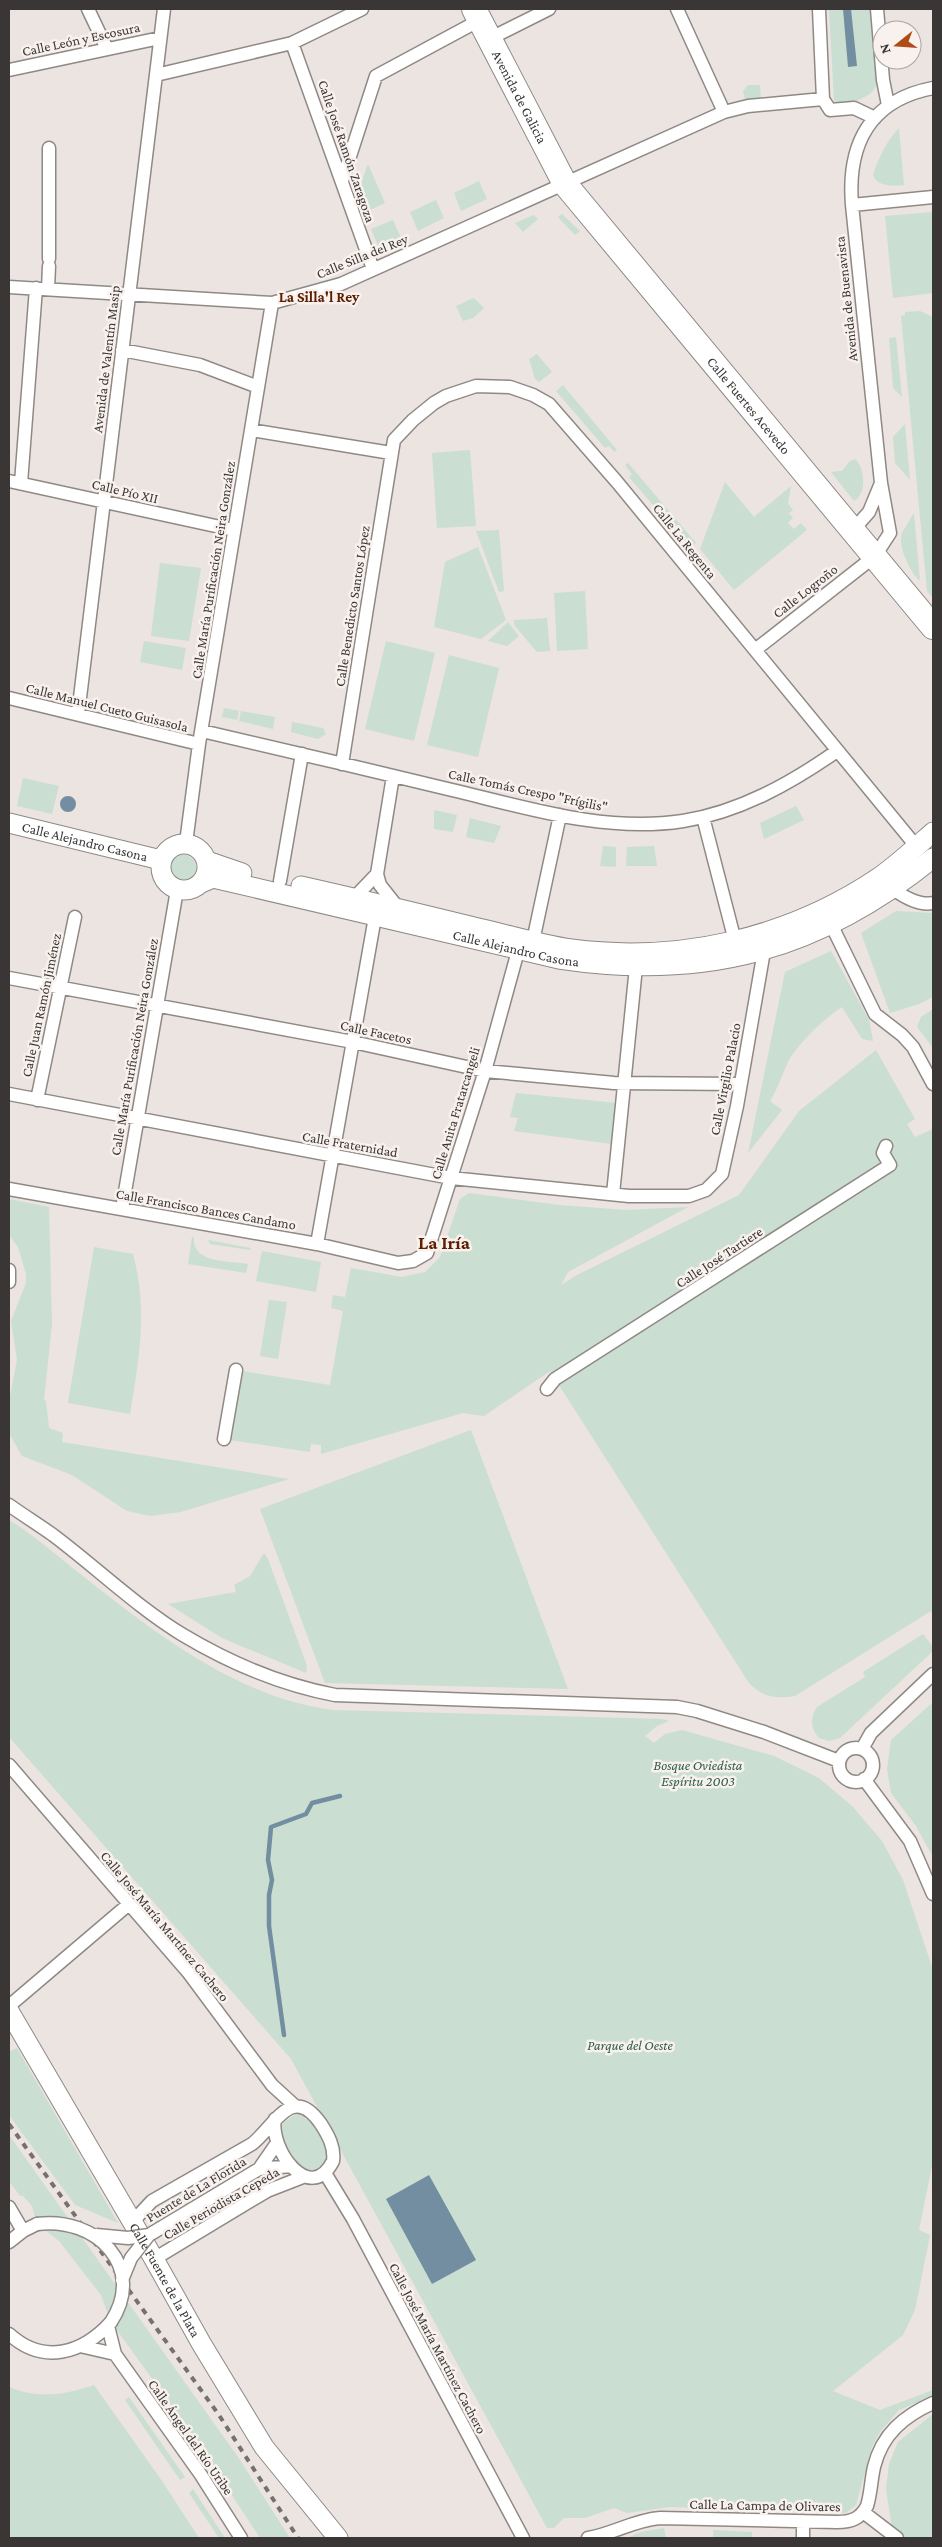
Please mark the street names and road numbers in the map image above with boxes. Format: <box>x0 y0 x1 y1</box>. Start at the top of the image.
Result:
street label: Calle León y Escosura <box>21 19 142 59</box>
street label: Avenida de Galicia <box>489 48 551 147</box>
street label: Calle José Ramón Zaragoza <box>315 78 379 225</box>
street label: Calle Silla del Rey <box>314 230 411 282</box>
street label: Avenida de Buenavista <box>831 235 861 362</box>
street label: Avenida de Valentín Masip <box>89 284 123 434</box>
street label: Calle Fuertes Acevedo <box>704 353 794 457</box>
street label: Calle María Purificación Neira González <box>188 460 238 680</box>
street label: Calle Pío XII <box>90 476 160 506</box>
street label: Calle La Regenta <box>650 500 721 582</box>
street label: Calle Benedicto Santos López <box>331 524 373 688</box>
street label: Calle Logroño <box>770 561 841 621</box>
street label: Calle Manuel Cueto Guisasola <box>24 679 190 735</box>
street label: Calle Tomás Crespo "Frígilis" <box>447 765 609 815</box>
street label: Calle Alejandro Casona <box>20 818 150 865</box>
street label: Calle Alejandro Casona <box>451 926 581 970</box>
street label: Calle Juan Ramón Jiménez <box>18 932 64 1078</box>
street label: Calle María Purificación Neira González <box>107 937 161 1157</box>
street label: Calle Facetos <box>339 1017 413 1047</box>
street label: Calle Virgilio Palacio <box>706 1021 744 1137</box>
street label: Calle Anita Fratarcangeli <box>427 1045 483 1181</box>
street label: Calle Fraternidad <box>301 1128 400 1160</box>
street label: Calle Francisco Bances Candamo <box>115 1185 297 1233</box>
street label: Calle José Tartiere <box>673 1223 765 1291</box>
street label: Calle José María Martínez Cachero <box>97 1848 233 2004</box>
street label: Puente de La Florida <box>143 2153 249 2225</box>
street label: Calle Periodista Cepeda <box>160 2163 282 2243</box>
street label: Calle Fuente de la Plata <box>126 2220 204 2340</box>
street label: Calle José María Martínez Cachero <box>386 2260 490 2436</box>
street label: Calle Ángel del Río Uribe <box>145 2376 237 2498</box>
street label: Calle La Campa de Olivares <box>689 2496 841 2514</box>

